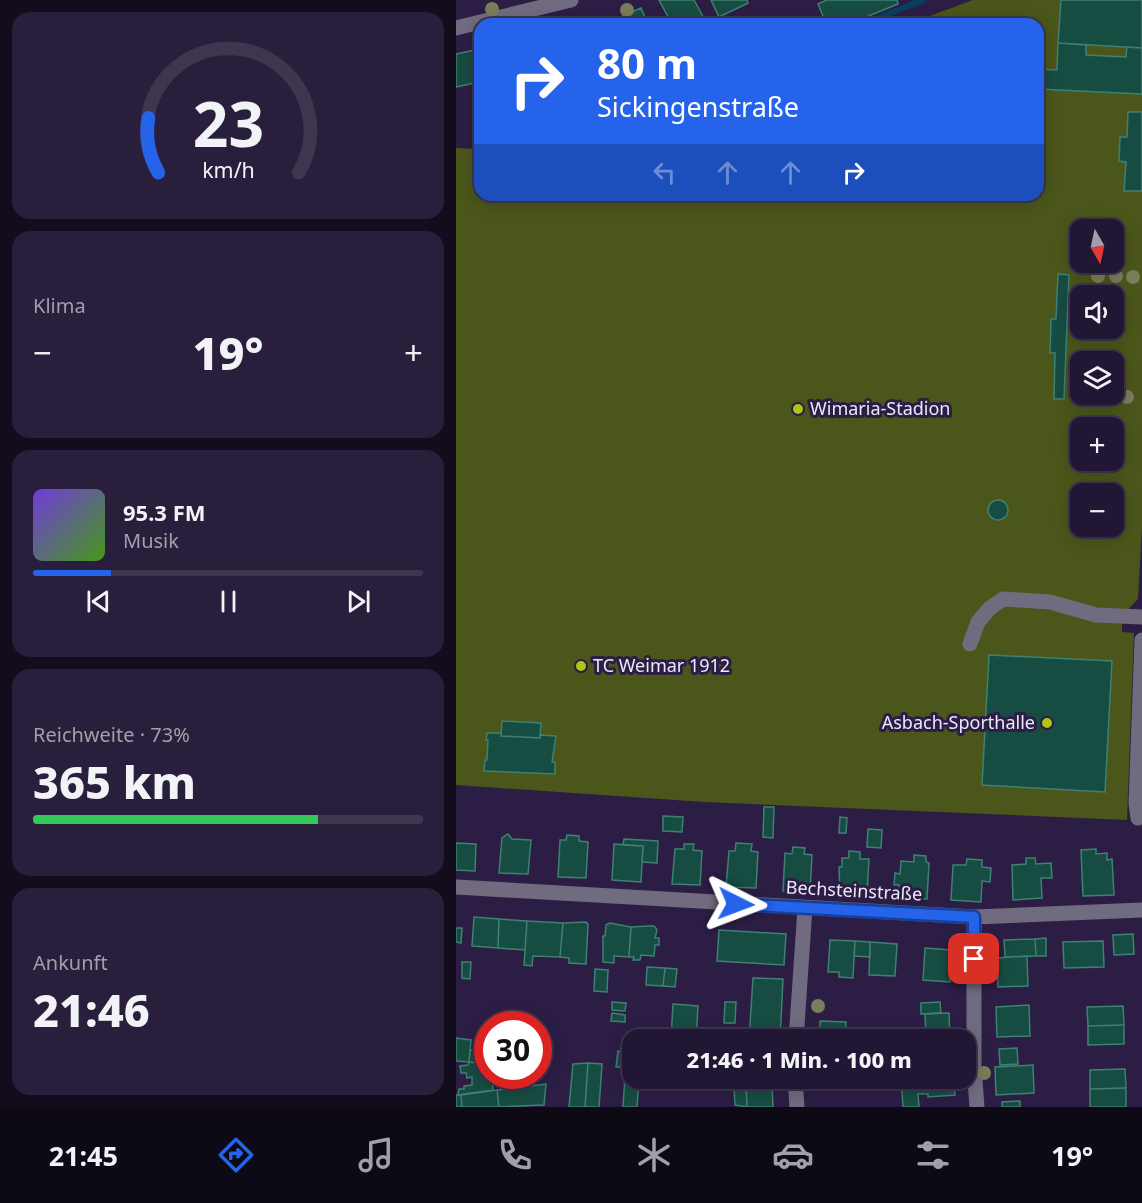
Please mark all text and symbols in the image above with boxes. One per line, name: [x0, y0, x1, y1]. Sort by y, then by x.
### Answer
text: 80 m: [597, 34, 697, 91]
icon: right: [498, 42, 576, 120]
text: 23: [192, 80, 264, 165]
text: Sickingenstraße: [597, 88, 799, 125]
text: km/h: [202, 155, 254, 184]
icon: left: [648, 156, 681, 189]
icon: ahead: [711, 156, 744, 189]
icon: ahead: [774, 156, 807, 189]
icon: right: [837, 156, 870, 189]
north arrow: [1070, 219, 1124, 273]
map controls: [1070, 219, 1124, 537]
button: sound: [1070, 285, 1124, 339]
text: Klima: [33, 292, 86, 319]
text: 19°: [192, 322, 264, 383]
text: −: [33, 330, 52, 375]
text: +: [404, 330, 423, 375]
button: layers: [1070, 351, 1124, 405]
place label: Wimaria-Stadion: [810, 396, 951, 420]
marker: Wimaria-Stadion: [791, 402, 805, 416]
button: +: [1070, 417, 1124, 471]
button: −: [1070, 483, 1124, 537]
text: 95.3 FM: [123, 497, 205, 527]
text: Musik: [123, 527, 179, 554]
icon: previous: [82, 585, 115, 618]
icon: pause: [212, 585, 245, 618]
icon: next: [342, 585, 375, 618]
place label: TC Weimar 1912: [593, 653, 730, 677]
marker: TC Weimar 1912: [574, 659, 588, 673]
place label: Asbach-Sporthalle: [882, 710, 1035, 734]
marker: Asbach-Sporthalle: [1040, 716, 1054, 730]
text: Reichweite · 73%: [33, 721, 190, 748]
text: 365 km: [33, 751, 196, 812]
position arrow: [704, 872, 768, 936]
street label: Bechsteinstraße: [785, 874, 923, 906]
pin: [948, 933, 999, 984]
icon: arrive: [957, 942, 990, 975]
text: Ankunft: [33, 949, 108, 976]
text: 21:46: [33, 979, 150, 1040]
speed limit sign: 30: [474, 1011, 552, 1089]
text: 21:46 · 1 Min. · 100 m: [686, 1044, 912, 1074]
icon: directions: [215, 1134, 257, 1176]
icon: music: [355, 1134, 397, 1176]
icon: phone: [494, 1134, 536, 1176]
icon: climate: [633, 1134, 675, 1176]
icon: car: [772, 1134, 814, 1176]
icon: filters: [912, 1134, 954, 1176]
text: 21:45: [49, 1137, 118, 1174]
text: 19°: [1051, 1137, 1093, 1174]

